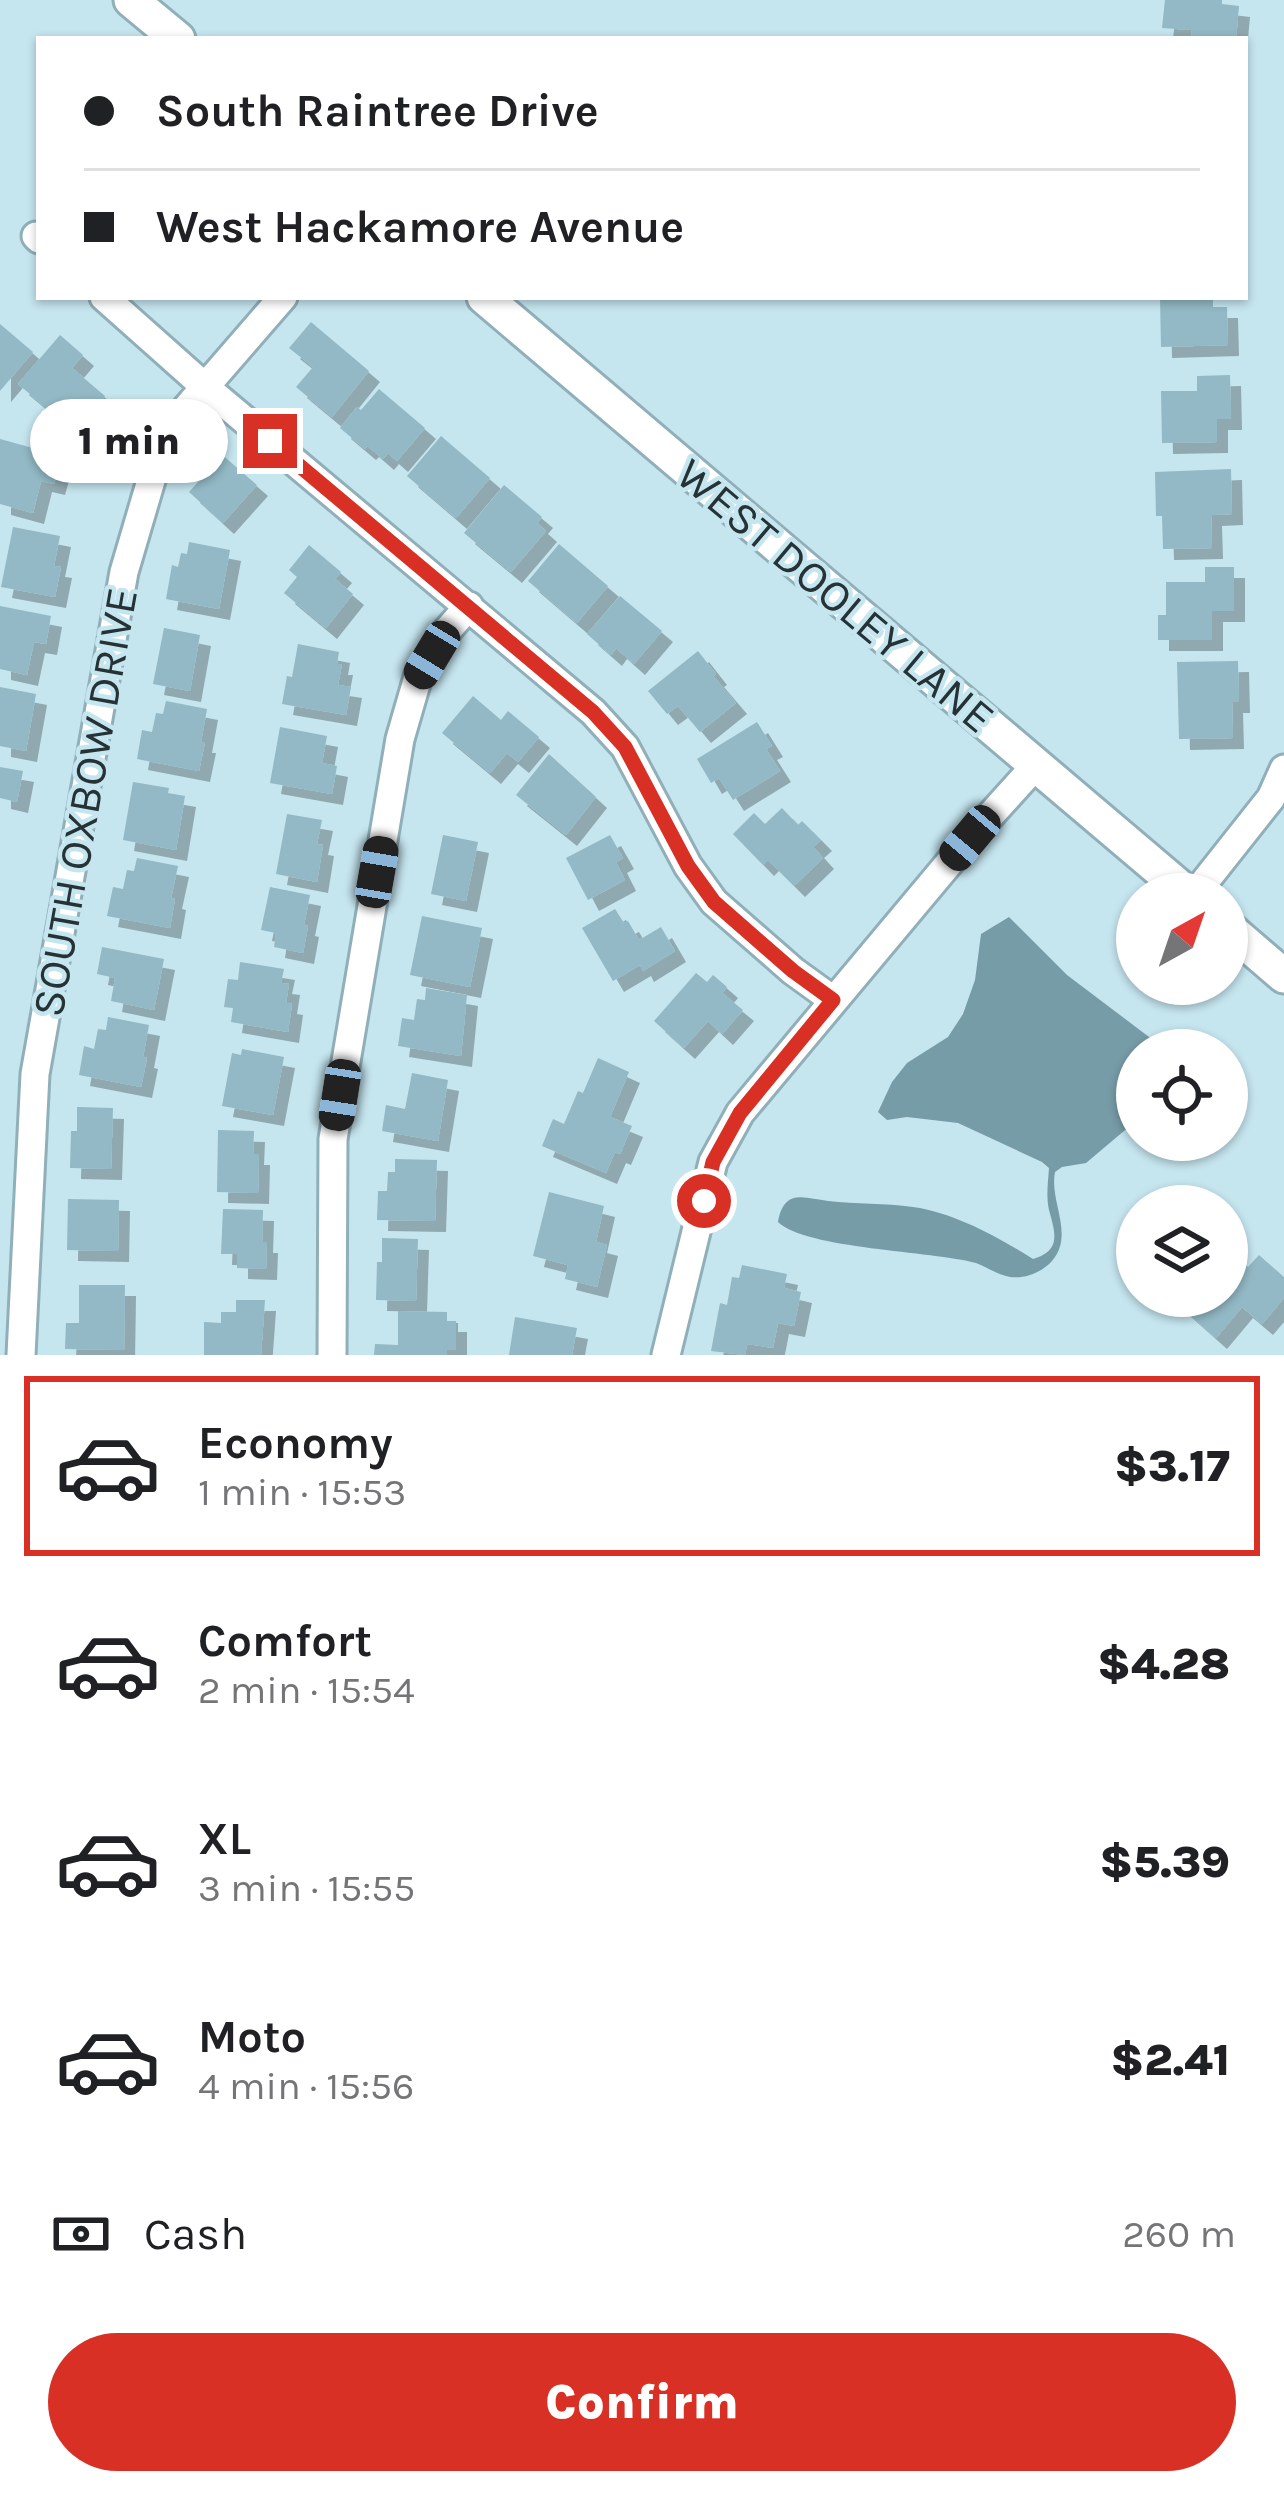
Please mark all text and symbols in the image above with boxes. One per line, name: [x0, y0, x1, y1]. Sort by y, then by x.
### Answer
text: South Raintree Drive: [156, 85, 599, 137]
text: West Hackamore Avenue: [156, 201, 684, 253]
callout: 1 min: [30, 399, 228, 483]
route end: [243, 414, 297, 468]
text: 1 min: [78, 418, 180, 464]
street label: WEST DOOLEY LANE: [666, 448, 1005, 744]
street label: SOUTH OXBOW DRIVE: [22, 584, 148, 1021]
car: [398, 615, 466, 695]
car: [933, 799, 1007, 877]
car: [353, 833, 401, 911]
north arrow: [1116, 873, 1248, 1005]
map controls: [1116, 873, 1248, 1317]
button: locate: [1116, 1029, 1248, 1161]
car: [317, 1057, 363, 1133]
route start: [677, 1174, 731, 1228]
button: layers: [1116, 1185, 1248, 1317]
icon: car: [54, 1412, 162, 1520]
text: Economy: [198, 1417, 393, 1469]
text: $3.17: [1114, 1440, 1230, 1492]
text: 1 min · 15:53: [198, 1469, 406, 1515]
icon: car: [54, 1610, 162, 1718]
text: Comfort: [198, 1615, 372, 1667]
text: $4.28: [1097, 1638, 1230, 1690]
text: 2 min · 15:54: [198, 1667, 415, 1713]
icon: car: [54, 1808, 162, 1916]
text: XL: [198, 1813, 251, 1865]
text: $5.39: [1099, 1836, 1230, 1888]
text: 3 min · 15:55: [198, 1865, 415, 1911]
icon: car: [54, 2006, 162, 2114]
text: Moto: [198, 2011, 306, 2063]
text: $2.41: [1111, 2034, 1230, 2086]
text: 4 min · 15:56: [198, 2063, 414, 2109]
icon: cash: [48, 2201, 114, 2267]
text: Cash: [144, 2208, 247, 2260]
text: 260 m: [1122, 2211, 1236, 2257]
button: Confirm: [48, 2333, 1236, 2471]

